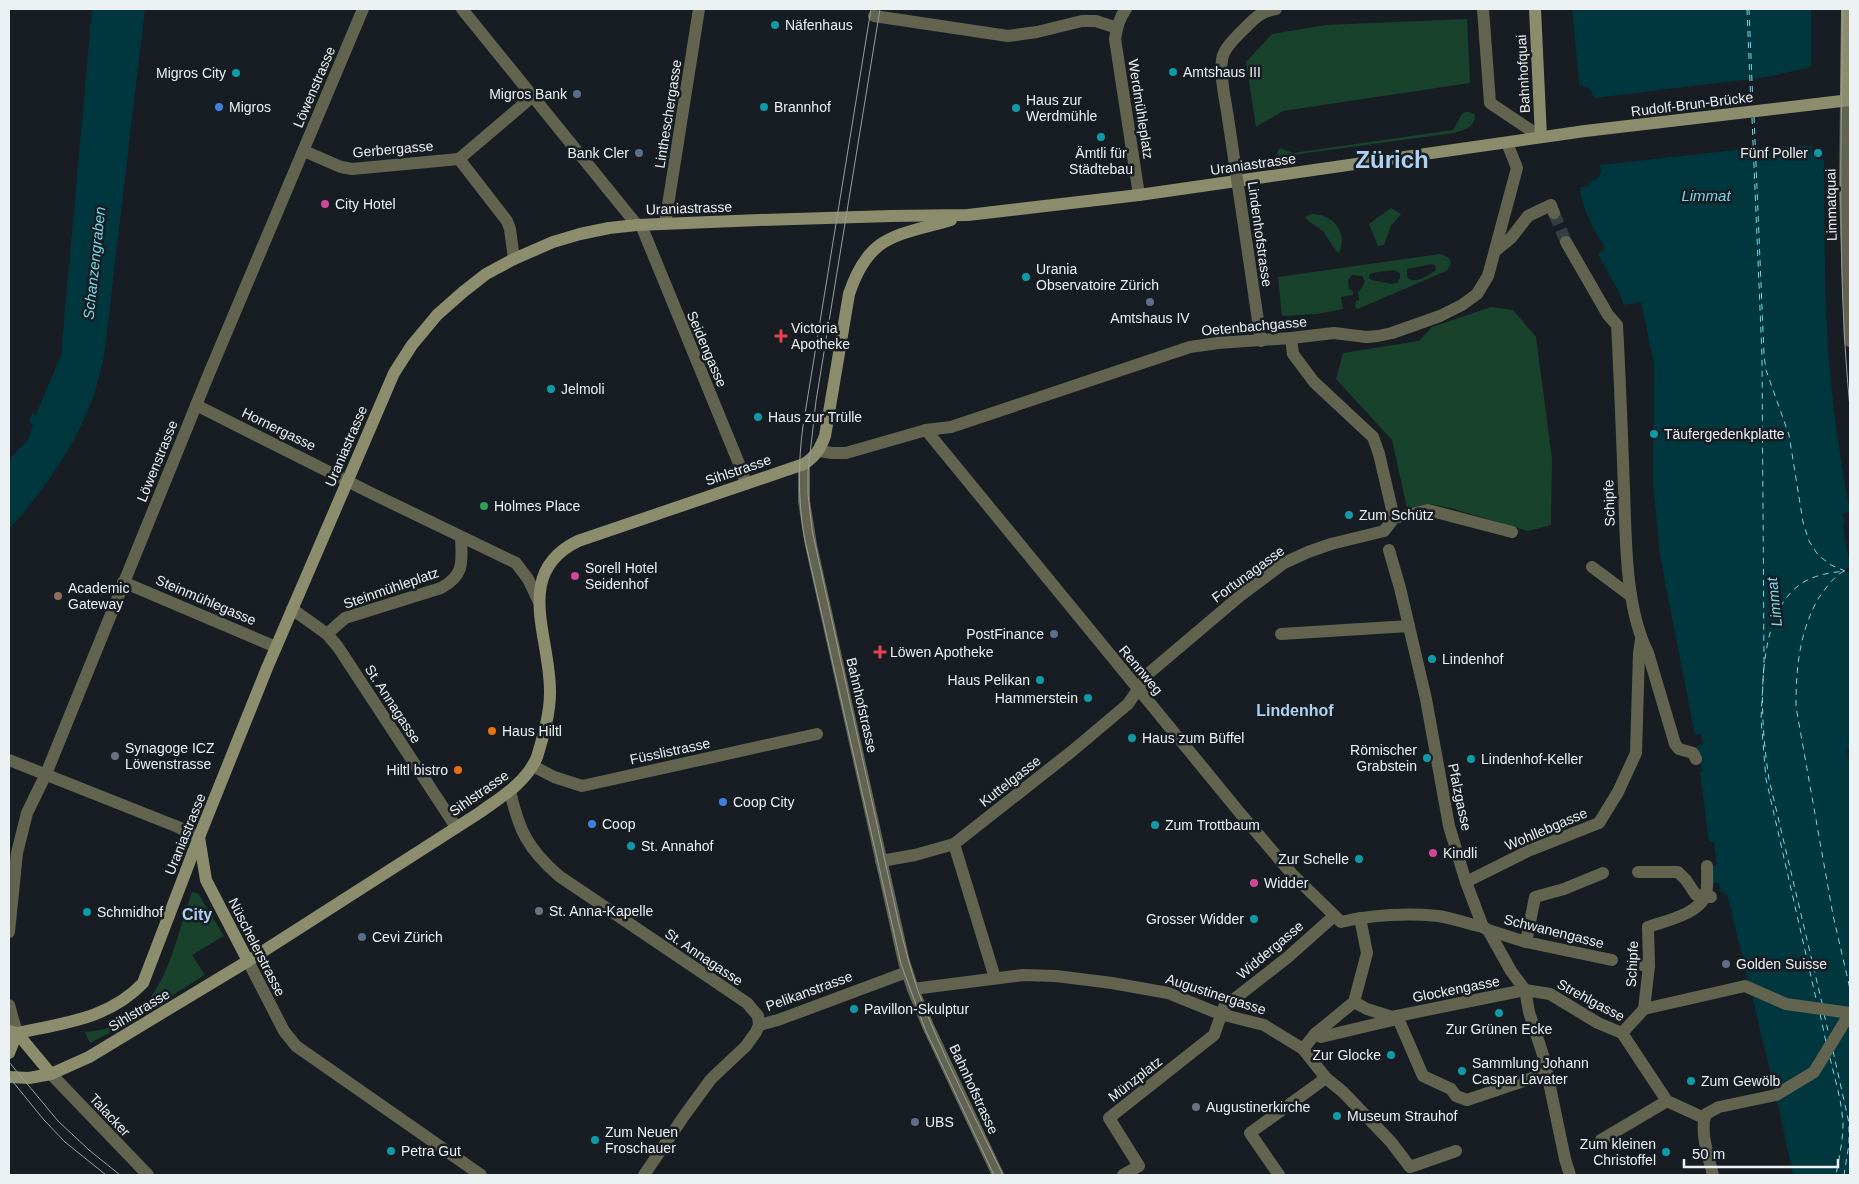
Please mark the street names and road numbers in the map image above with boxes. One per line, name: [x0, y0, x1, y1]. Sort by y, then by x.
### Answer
street label: Bahnhofquai: [1513, 34, 1533, 114]
street label: Löwenstrasse: [290, 44, 338, 130]
street label: Lintheschergasse: [652, 58, 685, 169]
street label: Werdmühleplatz: [1125, 58, 1157, 160]
street label: Rudolf-Brun-Brücke: [1630, 89, 1754, 119]
street label: Gerbergasse: [352, 137, 434, 160]
street label: Uraniastrasse: [1209, 150, 1297, 178]
street label: Limmatquai: [1822, 169, 1840, 241]
street label: Lindenhofstrasse: [1245, 180, 1275, 288]
street label: Uraniastrasse: [646, 198, 733, 218]
street label: Seidengasse: [684, 309, 730, 390]
street label: Oetenbachgasse: [1201, 313, 1308, 339]
street label: Uraniastrasse: [322, 403, 370, 489]
street label: Hornergasse: [239, 404, 319, 454]
street label: Löwenstrasse: [133, 418, 181, 504]
street label: Sihlstrasse: [703, 451, 773, 489]
street label: Schipfe: [1600, 479, 1618, 527]
street label: Fortunagasse: [1209, 542, 1288, 606]
street label: Steinmühleplatz: [341, 564, 441, 612]
street label: Steinmühlegasse: [153, 572, 259, 628]
street label: Rennweg: [1116, 642, 1166, 698]
street label: Bahnhofstrasse: [843, 656, 881, 754]
street label: St. Annagasse: [362, 662, 424, 746]
street label: Füsslistrasse: [628, 735, 712, 767]
street label: Kuttelgasse: [976, 752, 1044, 810]
street label: Pfalzgasse: [1445, 762, 1475, 832]
street label: Sihlstrasse: [446, 767, 512, 819]
street label: Uraniastrasse: [161, 791, 209, 877]
street label: Wohllebgasse: [1503, 804, 1590, 853]
street label: Nüschelerstrasse: [225, 895, 289, 999]
street label: Schwanengasse: [1502, 911, 1606, 951]
street label: Widdergasse: [1234, 917, 1307, 982]
street label: St. Annagasse: [662, 925, 746, 989]
street label: Schipfe: [1623, 940, 1641, 988]
street label: Pelikanstrasse: [763, 968, 855, 1014]
street label: Augustinergasse: [1164, 970, 1268, 1018]
street label: Glockengasse: [1411, 973, 1501, 1005]
street label: Strehlgasse: [1555, 976, 1628, 1025]
street label: Sihlstrasse: [106, 985, 173, 1034]
street label: Bahnhofstrasse: [946, 1042, 1002, 1137]
street label: Münzplatz: [1105, 1053, 1165, 1105]
street label: Talacker: [86, 1090, 134, 1140]

